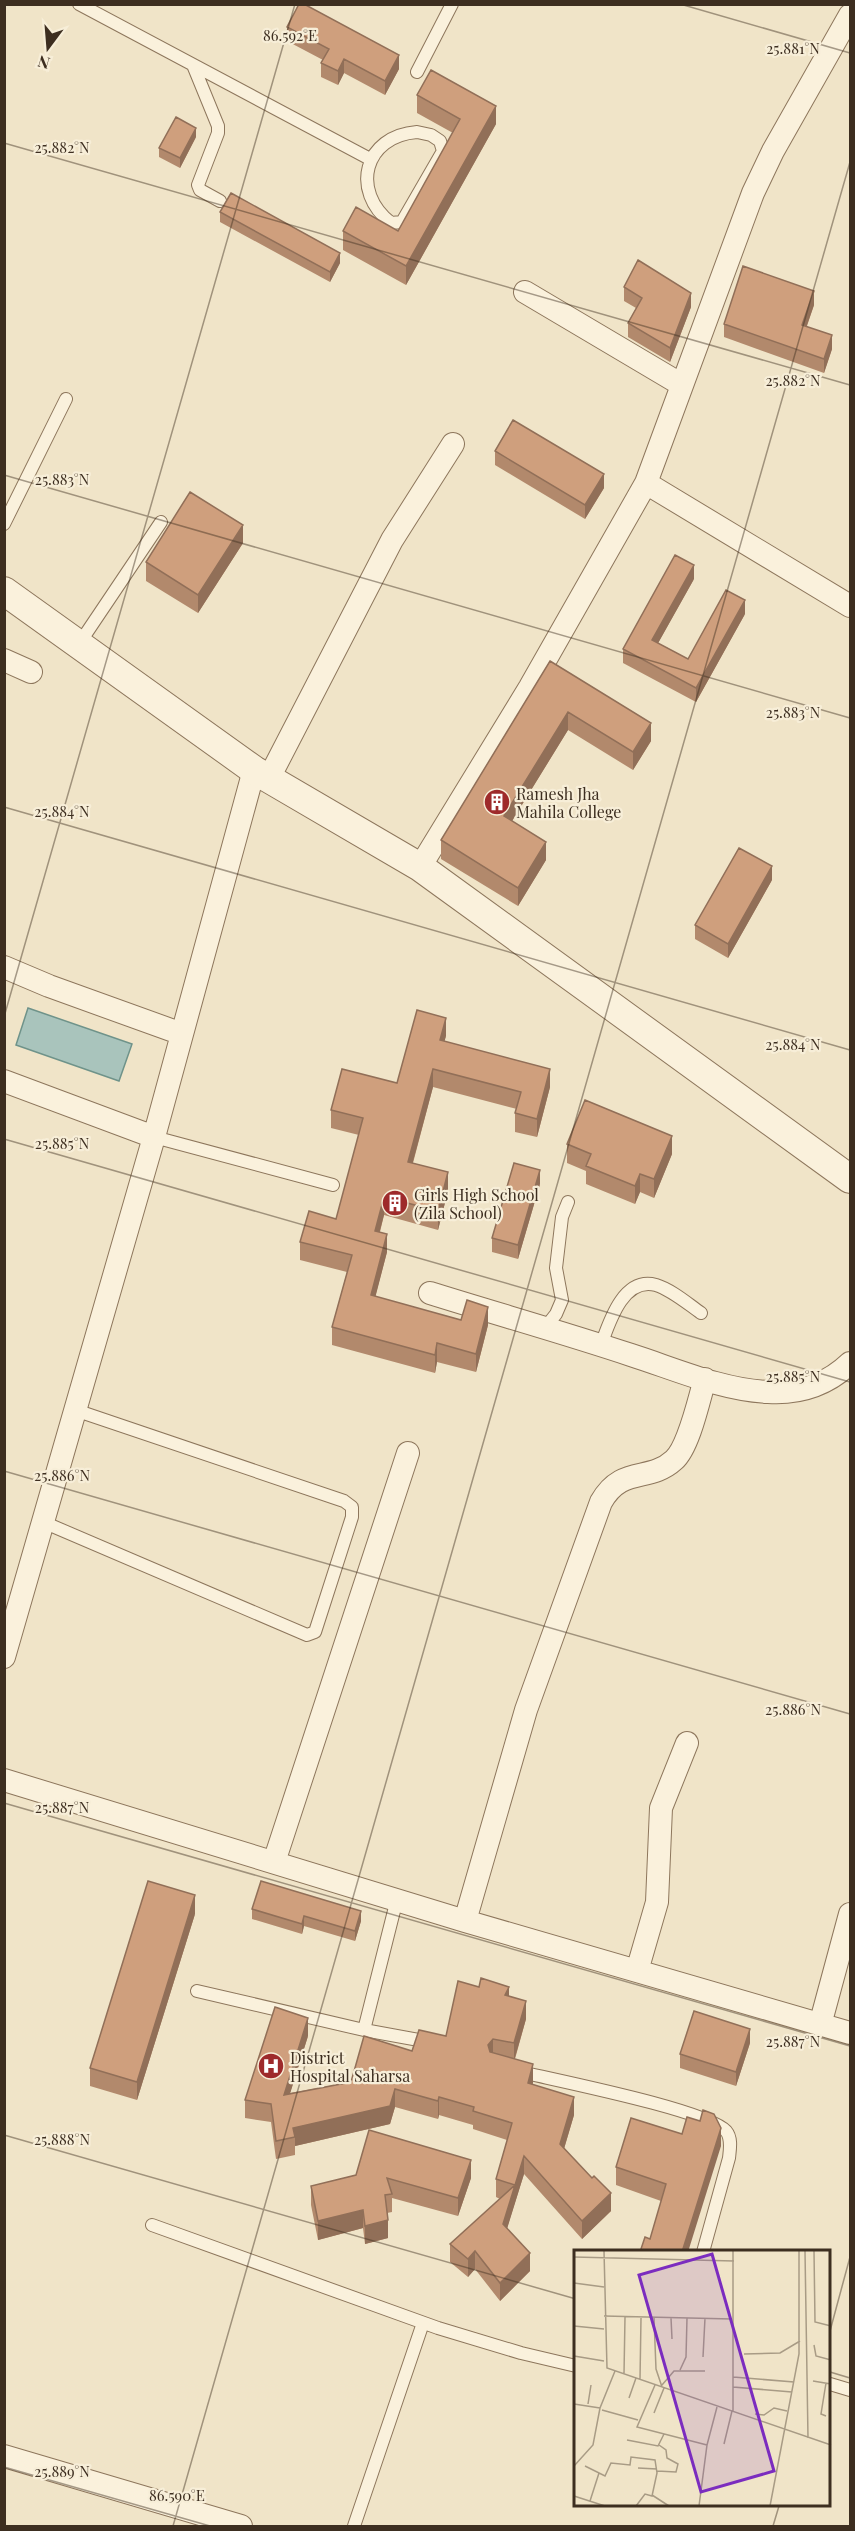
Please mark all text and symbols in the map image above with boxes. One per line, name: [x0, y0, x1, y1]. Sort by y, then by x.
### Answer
north arrow: [18, 18, 78, 78]
text: 86.592°E: [263, 25, 317, 45]
text: 25.881°N: [766, 38, 820, 58]
text: N: [35, 51, 52, 75]
text: 25.882°N: [34, 137, 90, 157]
text: 25.882°N: [765, 370, 821, 390]
text: 25.883°N: [35, 469, 90, 489]
text: 25.883°N: [766, 702, 821, 722]
place label: Ramesh Jha Mahila College: [516, 783, 621, 822]
building icon: Ramesh Jha Mahila College: [482, 787, 512, 817]
text: 25.884°N: [34, 801, 90, 821]
text: 25.884°N: [765, 1034, 821, 1054]
text: 25.885°N: [35, 1133, 90, 1153]
place label: Girls High School (Zila School): [414, 1184, 539, 1223]
building icon: Girls High School (Zila School): [380, 1188, 410, 1218]
text: 25.885°N: [766, 1366, 821, 1386]
text: 25.886°N: [34, 1465, 90, 1485]
text: 25.886°N: [765, 1699, 821, 1719]
text: 25.887°N: [35, 1797, 90, 1817]
text: 25.887°N: [766, 2031, 821, 2051]
place label: District Hospital Saharsa: [290, 2047, 410, 2086]
hospital icon: District Hospital Saharsa: [256, 2051, 286, 2081]
text: 25.888°N: [34, 2129, 90, 2149]
inset map: [574, 2250, 831, 2507]
text: 25.889°N: [34, 2461, 90, 2481]
text: 86.590°E: [149, 2485, 205, 2505]

